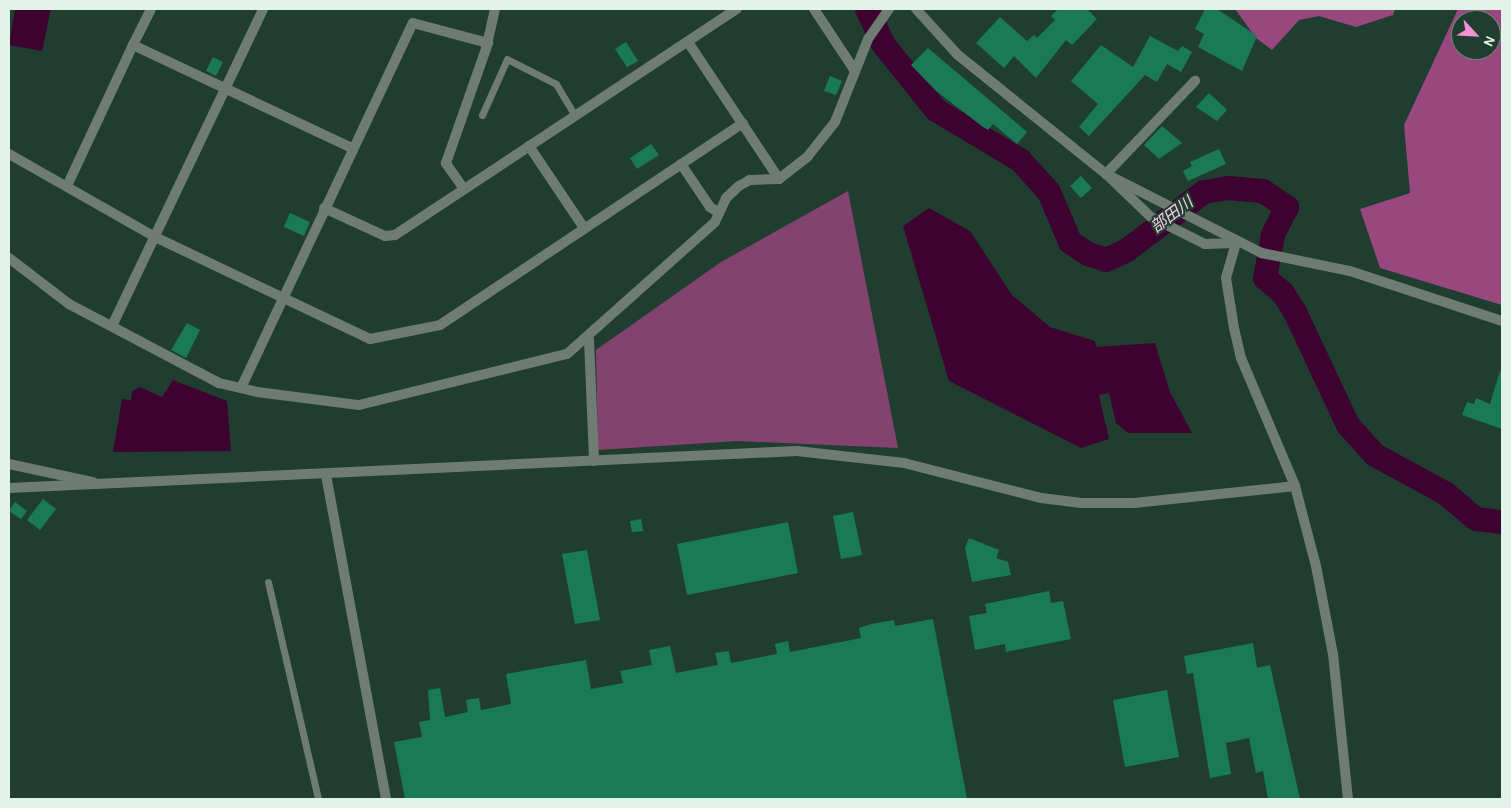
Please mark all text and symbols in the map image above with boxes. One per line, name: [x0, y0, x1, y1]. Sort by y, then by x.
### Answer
north arrow: [1451, 10, 1501, 60]
text: N: [1479, 33, 1499, 49]
water label: 部田川: [1147, 193, 1197, 237]

